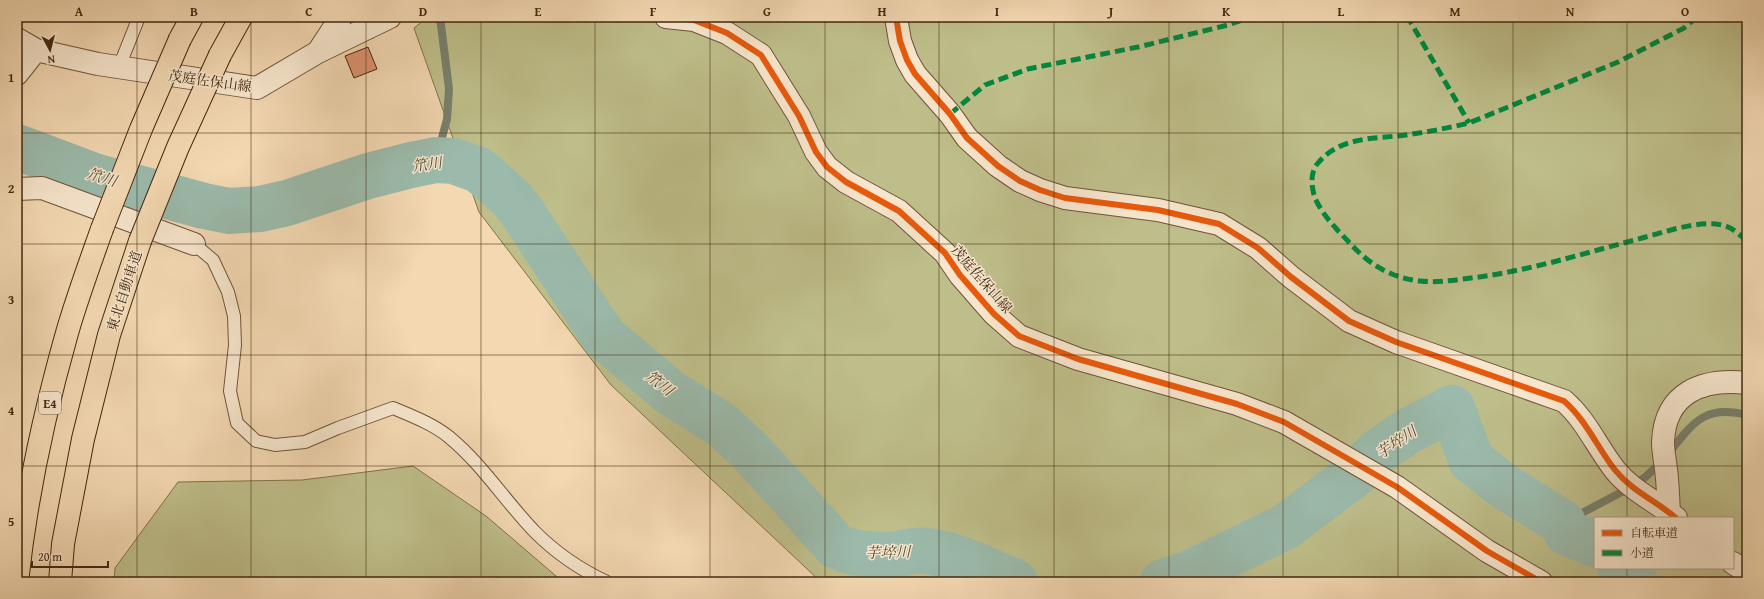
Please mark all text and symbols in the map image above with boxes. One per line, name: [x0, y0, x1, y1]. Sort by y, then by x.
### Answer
text: A: [75, 2, 84, 21]
text: B: [190, 2, 198, 21]
text: C: [305, 2, 313, 21]
text: D: [419, 2, 427, 21]
text: E: [535, 2, 542, 21]
text: F: [650, 2, 657, 21]
text: G: [763, 2, 771, 21]
text: H: [877, 2, 887, 21]
text: I: [995, 2, 999, 21]
text: J: [1107, 2, 1114, 21]
text: K: [1222, 2, 1231, 21]
text: L: [1338, 2, 1345, 21]
text: M: [1449, 2, 1461, 21]
text: N: [1566, 2, 1575, 21]
text: O: [1681, 2, 1689, 21]
north arrow: [30, 30, 70, 70]
text: N: [46, 52, 56, 68]
street label: 茂庭佐保山線: [167, 65, 253, 97]
text: 1: [8, 68, 14, 87]
water label: 笊川: [411, 151, 445, 176]
water label: 笊川: [85, 163, 121, 192]
text: 2: [8, 179, 15, 198]
street label: 茂庭佐保山線: [947, 241, 1017, 317]
street label: 東北自動車道: [102, 248, 146, 334]
text: 3: [8, 290, 14, 309]
water label: 笊川: [642, 365, 680, 402]
road number: E4: [39, 392, 61, 414]
text: 4: [8, 401, 15, 420]
water label: 芋埣川: [1371, 420, 1422, 463]
text: 5: [8, 512, 15, 531]
legend: [1594, 517, 1734, 569]
text: 自転車道: [1630, 524, 1678, 541]
water label: 芋埣川: [865, 541, 913, 563]
scale bar: [32, 543, 108, 569]
text: 小道: [1630, 544, 1654, 561]
text: 20 m: [38, 548, 62, 565]

